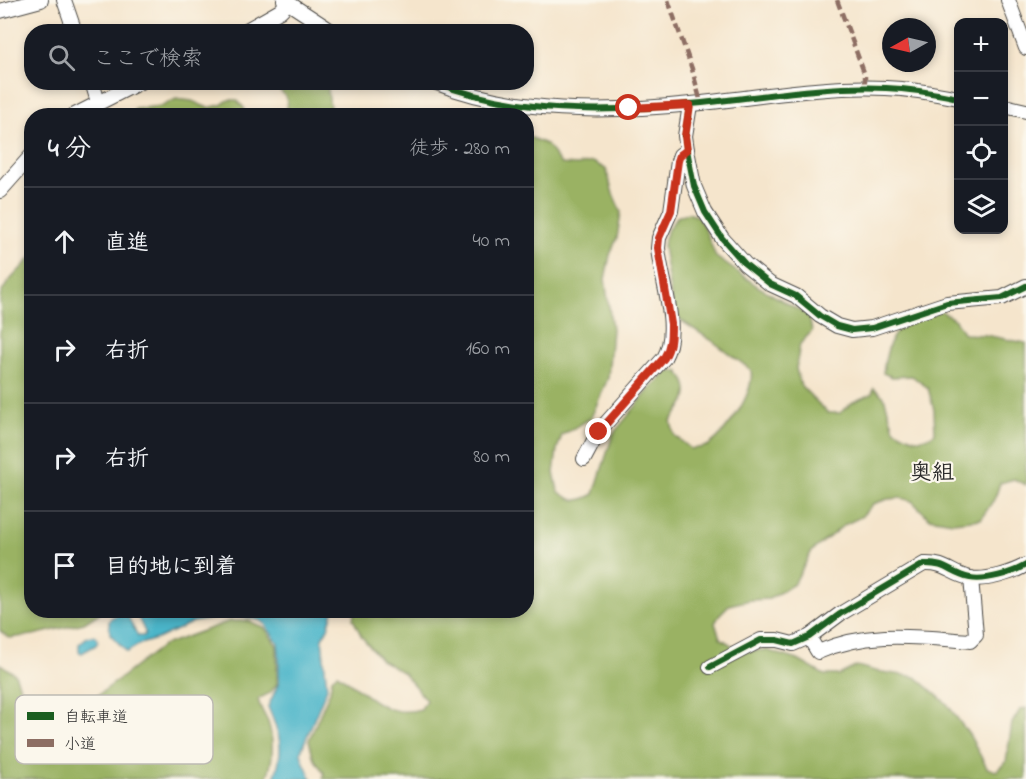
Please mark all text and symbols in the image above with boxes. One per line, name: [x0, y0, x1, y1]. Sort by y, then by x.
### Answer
north arrow: [882, 18, 936, 72]
map controls: [954, 18, 1008, 234]
button: +: [954, 18, 1008, 72]
search box: [24, 24, 534, 90]
icon: search: [45, 41, 78, 74]
text: ここで検索: [93, 44, 203, 76]
button: −: [954, 72, 1008, 126]
route start: [615, 94, 641, 120]
button: locate: [954, 126, 1008, 180]
text: 4 分: [48, 131, 91, 169]
text: 徒歩 · 280 m: [409, 135, 510, 164]
button: layers: [954, 180, 1008, 234]
icon: ahead: [48, 225, 81, 258]
text: 40 m: [473, 227, 510, 256]
text: 直進: [105, 228, 149, 260]
icon: right: [48, 333, 81, 366]
text: 160 m: [466, 335, 510, 364]
text: 右折: [105, 336, 149, 368]
route end: [585, 418, 611, 444]
icon: right: [48, 441, 81, 474]
text: 80 m: [473, 443, 510, 472]
text: 右折: [105, 444, 149, 476]
district label: 奥組: [910, 458, 954, 490]
icon: arrive: [48, 549, 81, 582]
text: 目的地に到着: [105, 552, 237, 584]
legend: [15, 695, 213, 764]
text: 自転車道: [64, 706, 128, 730]
text: 小道: [64, 733, 96, 757]

